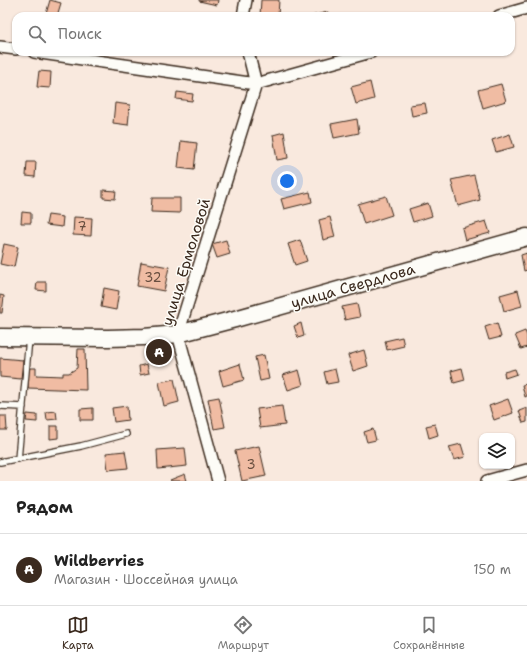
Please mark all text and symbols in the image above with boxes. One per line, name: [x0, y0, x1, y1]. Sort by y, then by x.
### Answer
search box: [12, 12, 515, 56]
icon: search: [26, 23, 48, 45]
text: Поиск: [58, 24, 102, 44]
your location: [277, 171, 297, 191]
street label: улица Ермоловой: [157, 196, 215, 328]
house number: 7: [77, 218, 87, 235]
street label: улица Свердлова: [289, 259, 418, 313]
house number: 32: [144, 269, 162, 286]
pin: A: [146, 337, 172, 367]
map controls: [479, 433, 515, 469]
button: layers: [479, 433, 515, 469]
house number: 3: [246, 456, 256, 473]
text: Рядом: [16, 496, 73, 518]
text: Wildberries: [54, 551, 144, 571]
text: A: [24, 561, 34, 578]
text: 150 m: [473, 561, 511, 578]
text: Магазин · Шоссейная улица: [54, 571, 238, 588]
tab: Карта: [62, 614, 94, 653]
tab: Маршрут: [218, 614, 269, 653]
tab: Сохранённые: [393, 614, 465, 653]

